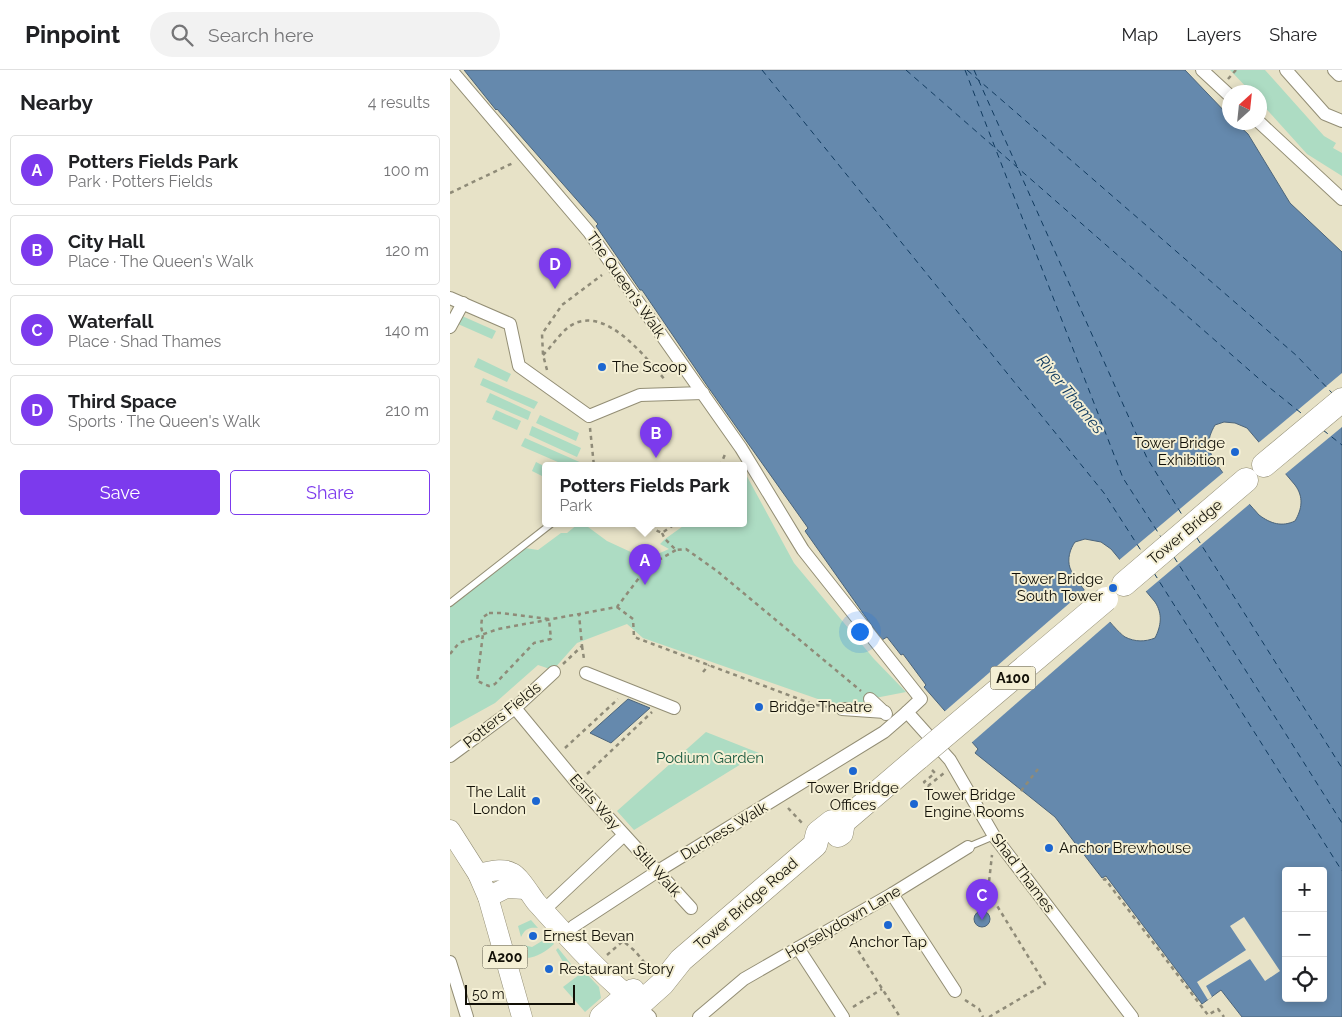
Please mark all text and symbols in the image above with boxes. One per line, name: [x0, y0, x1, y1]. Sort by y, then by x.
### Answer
search box: [150, 12, 500, 57]
text: Pinpoint: [25, 20, 120, 49]
icon: search: [168, 21, 196, 49]
text: Search here: [208, 24, 314, 46]
text: Map: [1122, 24, 1158, 45]
text: Layers: [1186, 24, 1241, 45]
text: Share: [1269, 24, 1317, 45]
north arrow: [1222, 85, 1267, 130]
text: Nearby: [20, 90, 93, 115]
text: 4 results: [368, 93, 430, 112]
text: Potters Fields Park: [68, 150, 238, 172]
text: A: [32, 161, 42, 180]
text: 100 m: [384, 161, 429, 180]
text: Park · Potters Fields: [68, 172, 213, 191]
street label: The Queen's Walk: [583, 228, 669, 342]
text: City Hall: [68, 230, 145, 252]
text: B: [32, 241, 42, 260]
text: 120 m: [385, 241, 429, 260]
pin: D: [539, 248, 571, 289]
text: Place · The Queen's Walk: [68, 252, 254, 271]
text: Waterfall: [68, 310, 154, 332]
text: C: [32, 321, 42, 340]
text: 140 m: [385, 321, 429, 340]
text: Place · Shad Thames: [68, 332, 221, 351]
water label: River Thames: [1033, 351, 1109, 438]
place label: The Scoop: [612, 358, 687, 376]
marker: The Scoop: [596, 361, 608, 373]
text: Third Space: [68, 390, 177, 412]
text: D: [31, 401, 43, 420]
text: 210 m: [385, 401, 429, 420]
text: Sports · The Queen's Walk: [68, 412, 260, 431]
pin: B: [640, 417, 672, 458]
place label: Tower Bridge Exhibition: [1133, 434, 1225, 469]
marker: Tower Bridge Exhibition: [1229, 446, 1241, 458]
popup: [542, 462, 747, 527]
button: Save: [20, 470, 220, 515]
button: Share: [230, 470, 430, 515]
text: Potters Fields Park: [559, 474, 730, 496]
text: Park: [559, 496, 592, 515]
street label: Tower Bridge: [1144, 496, 1226, 568]
pin: A: [629, 544, 661, 585]
place label: Tower Bridge South Tower: [1011, 570, 1104, 605]
marker: Tower Bridge South Tower: [1107, 582, 1119, 594]
your location: [847, 619, 873, 645]
road number: A100: [990, 666, 1036, 690]
street label: Potters Fields: [460, 678, 544, 752]
place label: Bridge Theatre: [769, 698, 872, 716]
marker: Bridge Theatre: [753, 701, 765, 713]
park label: Podium Garden: [656, 749, 764, 767]
marker: Tower Bridge Offices: [847, 765, 859, 777]
street label: Earls Way: [566, 770, 624, 834]
place label: Tower Bridge Offices: [807, 779, 899, 814]
place label: The Lalit London: [466, 783, 526, 818]
place label: Tower Bridge Engine Rooms: [924, 786, 1024, 821]
marker: The Lalit London: [530, 795, 542, 807]
street label: Duchess Walk: [677, 798, 771, 864]
marker: Tower Bridge Engine Rooms: [908, 798, 920, 810]
street label: Shad Thames: [987, 830, 1059, 916]
place label: Anchor Brewhouse: [1059, 839, 1191, 857]
street label: Still Walk: [629, 841, 685, 901]
marker: Anchor Brewhouse: [1043, 842, 1055, 854]
street label: Tower Bridge Road: [691, 854, 801, 954]
map controls: [1282, 867, 1327, 1002]
button: +: [1282, 867, 1327, 912]
pin: C: [966, 879, 998, 920]
street label: Horselydown Lane: [782, 882, 904, 962]
button: −: [1282, 912, 1327, 957]
marker: Anchor Tap: [882, 919, 894, 931]
place label: Ernest Bevan: [543, 927, 634, 945]
marker: Ernest Bevan: [527, 930, 539, 942]
place label: Anchor Tap: [849, 933, 927, 951]
road number: A200: [482, 946, 528, 969]
button: locate: [1282, 957, 1327, 1002]
place label: Restaurant Story: [559, 960, 674, 978]
marker: Restaurant Story: [543, 963, 555, 975]
scale bar: [465, 982, 575, 1005]
text: 50 m: [472, 986, 505, 1002]

